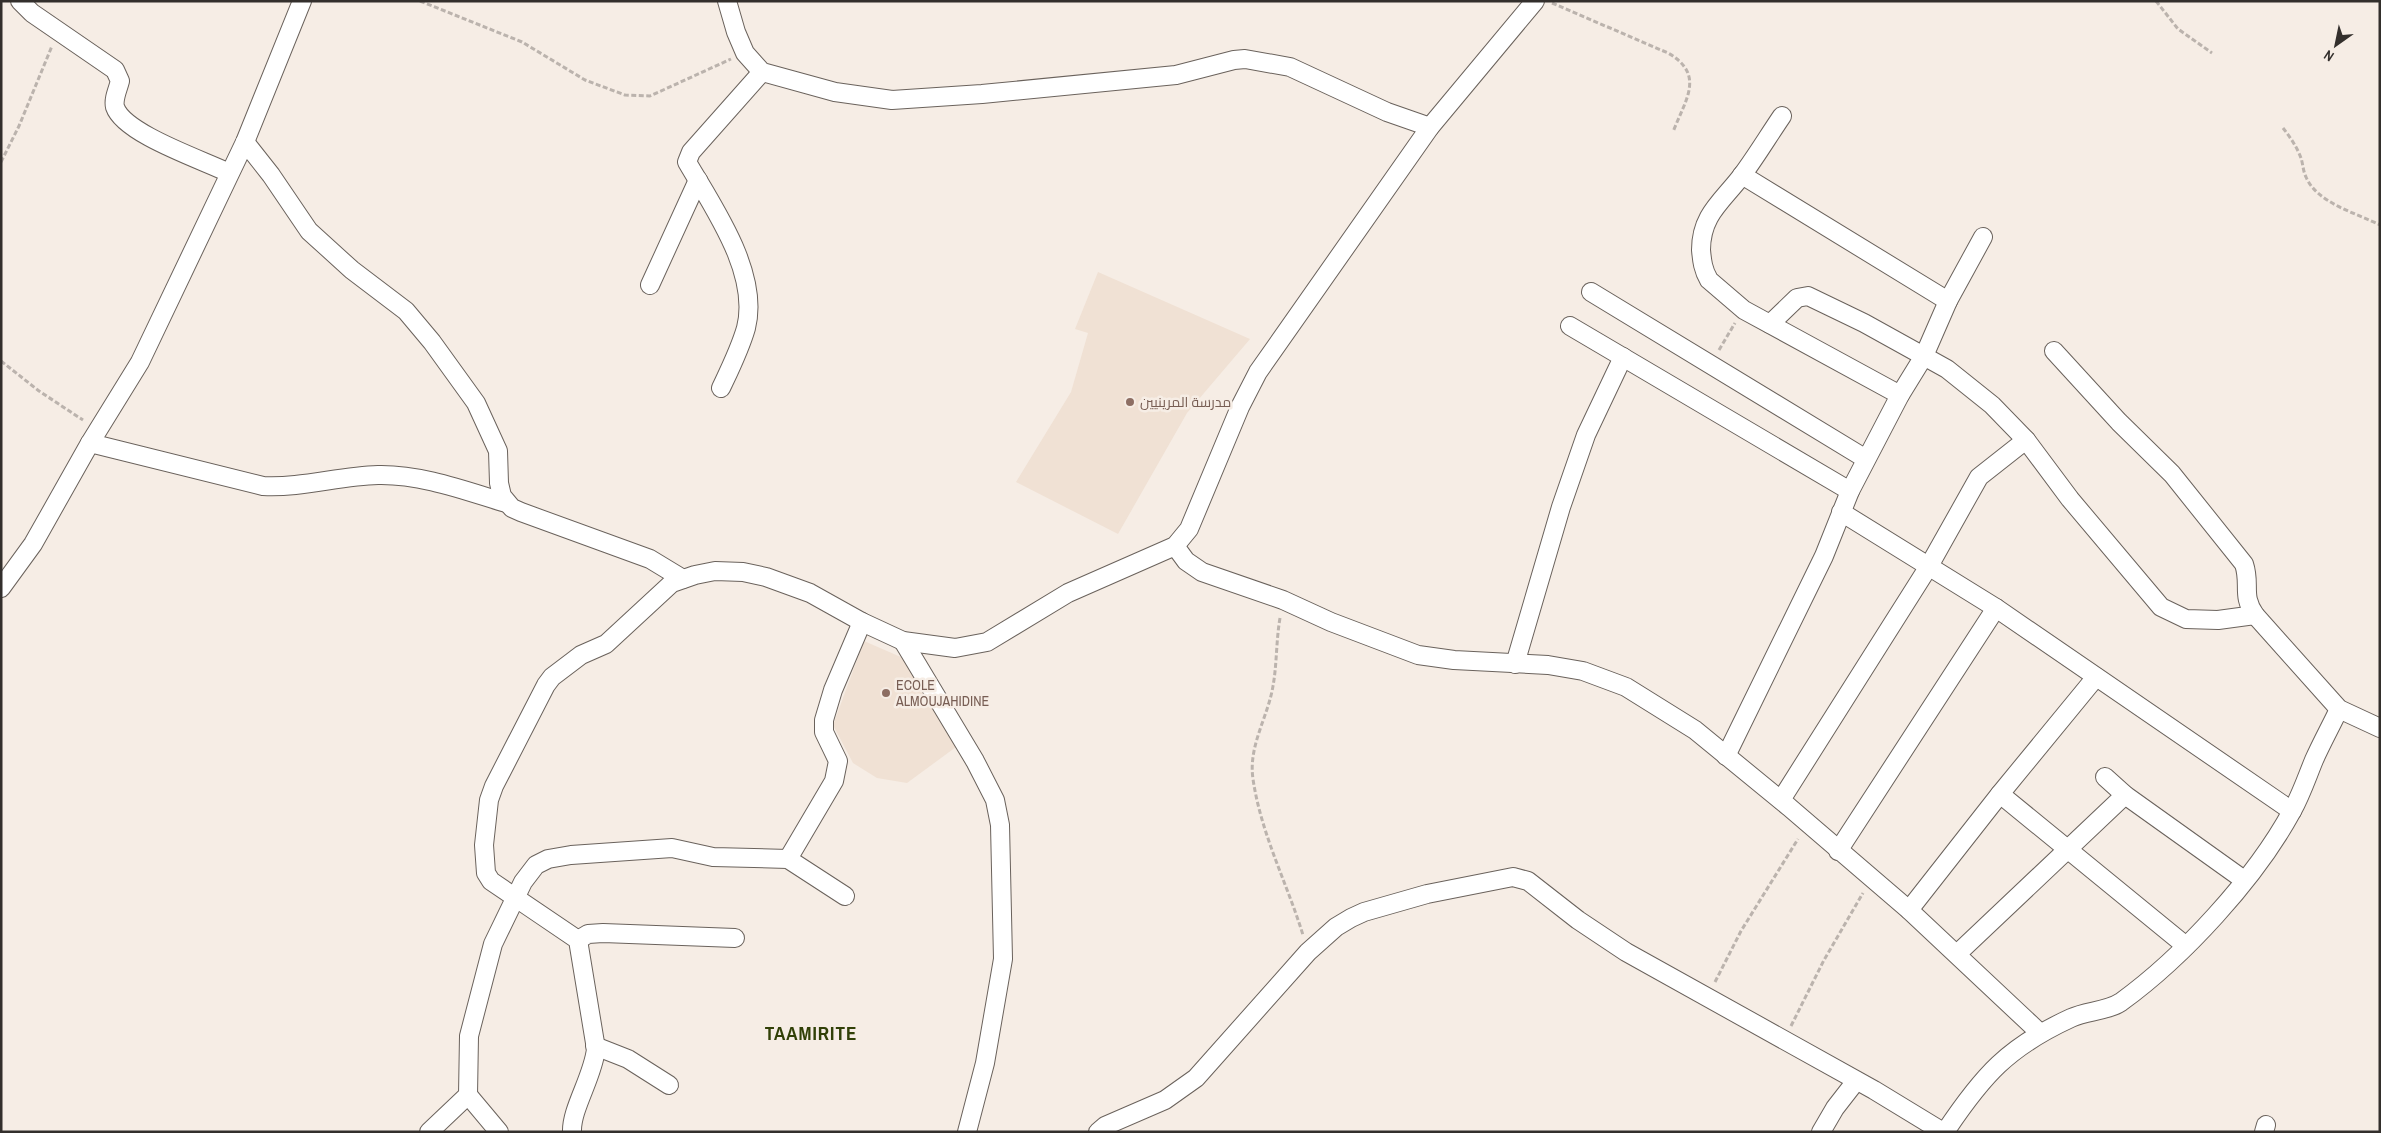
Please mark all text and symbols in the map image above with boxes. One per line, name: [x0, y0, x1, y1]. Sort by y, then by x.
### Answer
north arrow: [2311, 20, 2361, 70]
text: N: [2321, 46, 2337, 66]
place label: مدرسة المرينيين: [1140, 393, 1231, 411]
marker: مدرسة المرينيين: [1124, 396, 1136, 408]
place label: ECOLE ALMOUJAHIDINE: [895, 676, 989, 710]
marker: ECOLE ALMOUJAHIDINE: [880, 687, 892, 699]
district label: TAAMIRITE: [765, 1020, 857, 1046]

